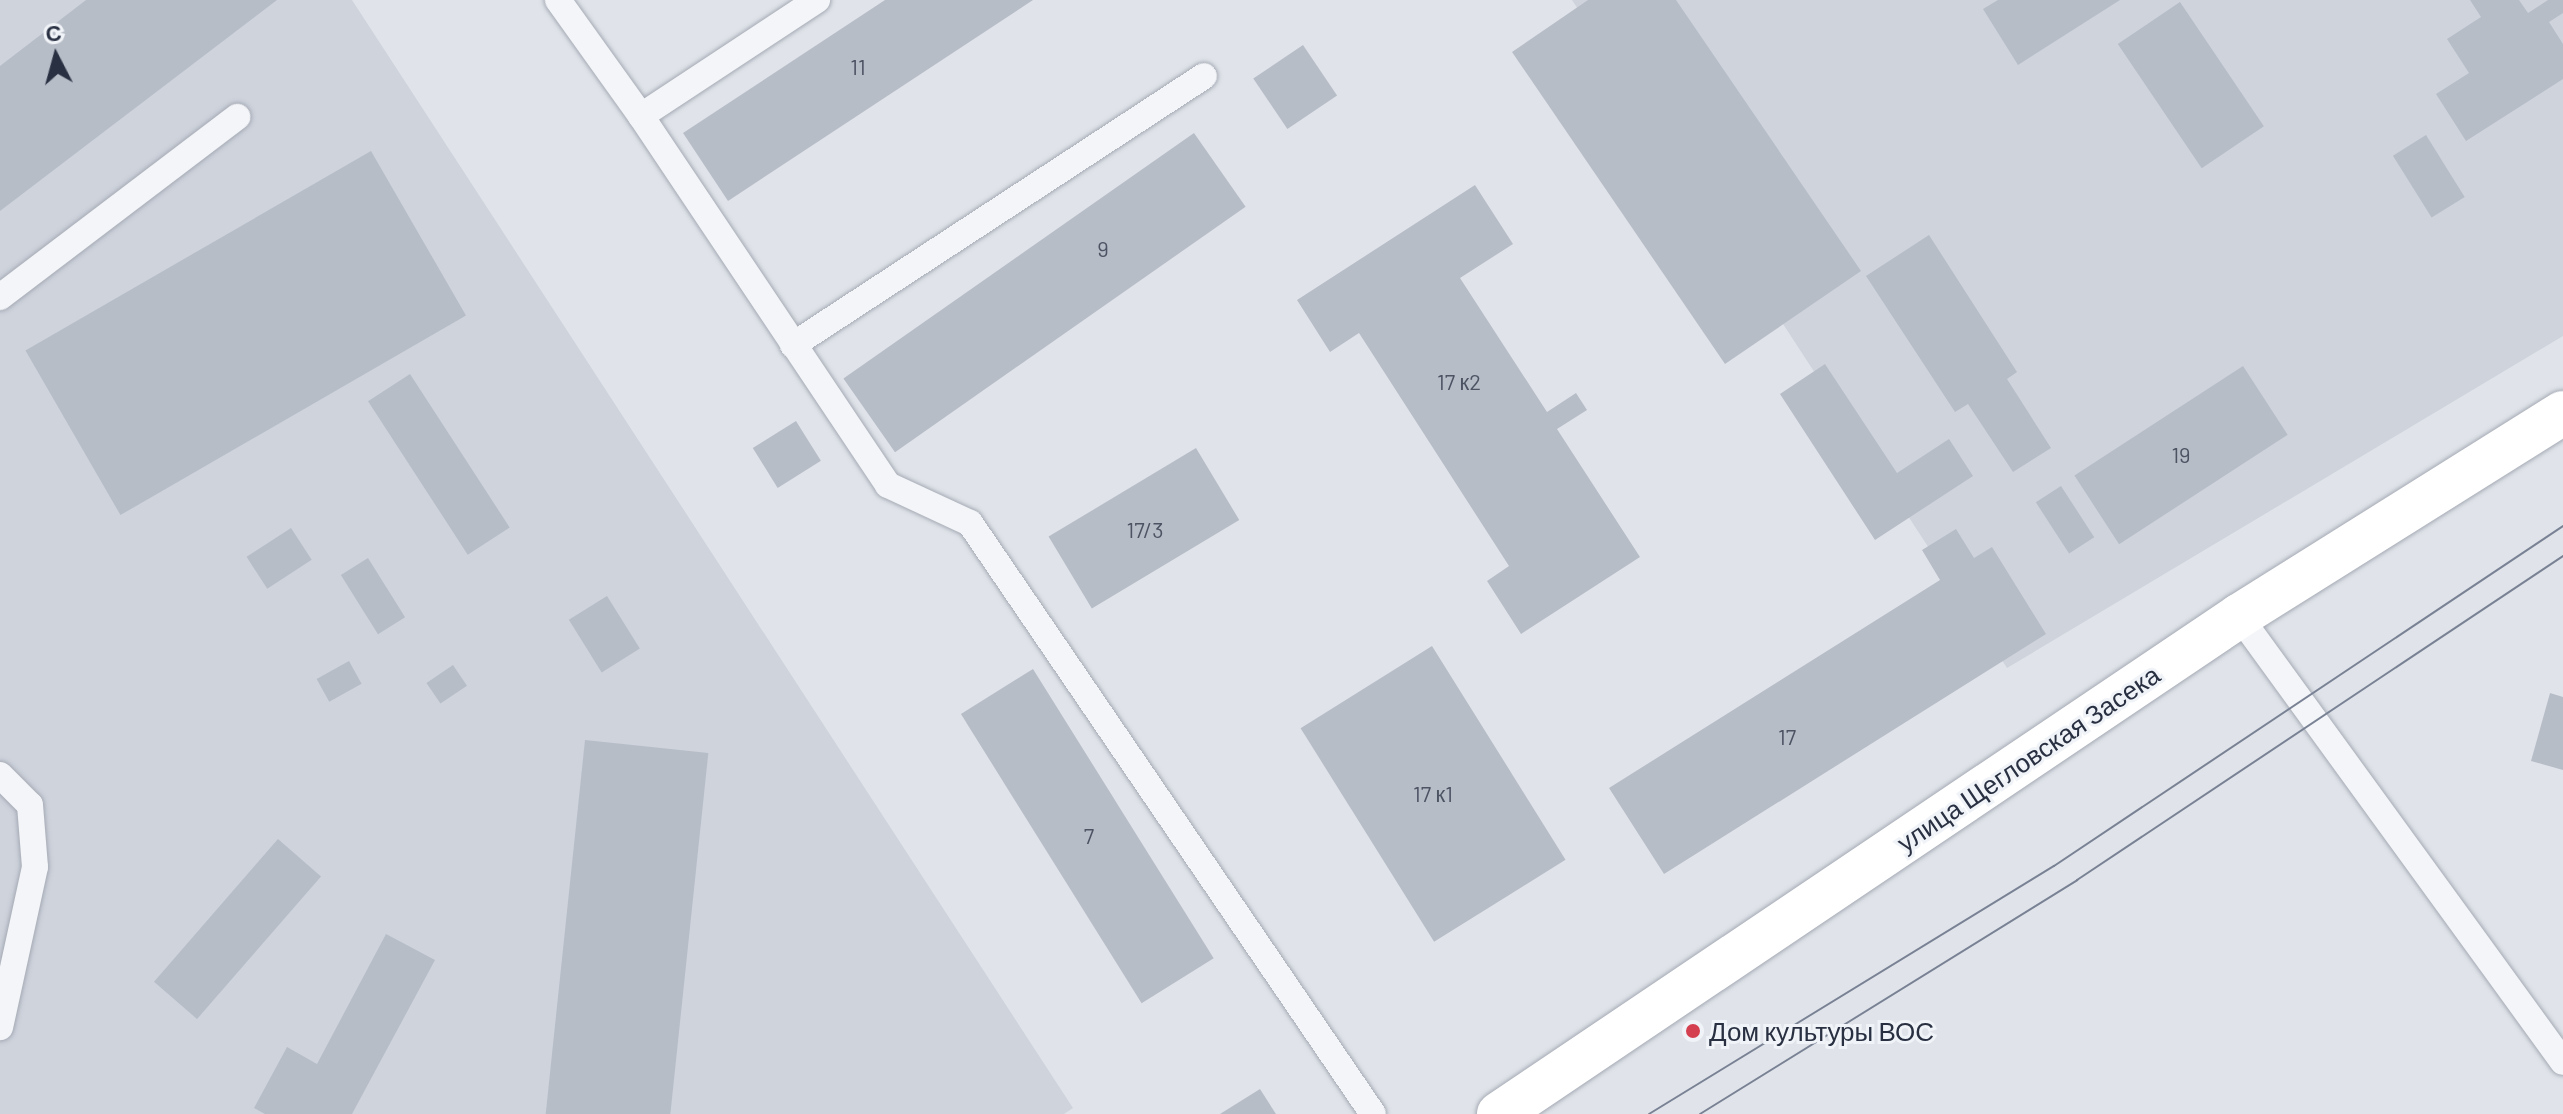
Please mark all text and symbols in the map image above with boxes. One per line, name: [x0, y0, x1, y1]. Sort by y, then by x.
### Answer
north arrow: [16, 16, 96, 96]
text: С: [44, 18, 63, 46]
house number: 11: [850, 54, 866, 80]
house number: 9: [1097, 236, 1109, 262]
house number: 17 к2: [1437, 369, 1481, 395]
house number: 19: [2171, 442, 2191, 468]
house number: 17/3: [1127, 517, 1163, 543]
street label: улица Щегловская Засека: [1891, 658, 2165, 858]
house number: 17: [1778, 724, 1796, 750]
house number: 17 к1: [1413, 781, 1453, 807]
house number: 7: [1084, 823, 1094, 849]
place label: Дом культуры ВОС: [1709, 1015, 1934, 1047]
marker: Дом культуры ВОС: [1684, 1022, 1702, 1040]

